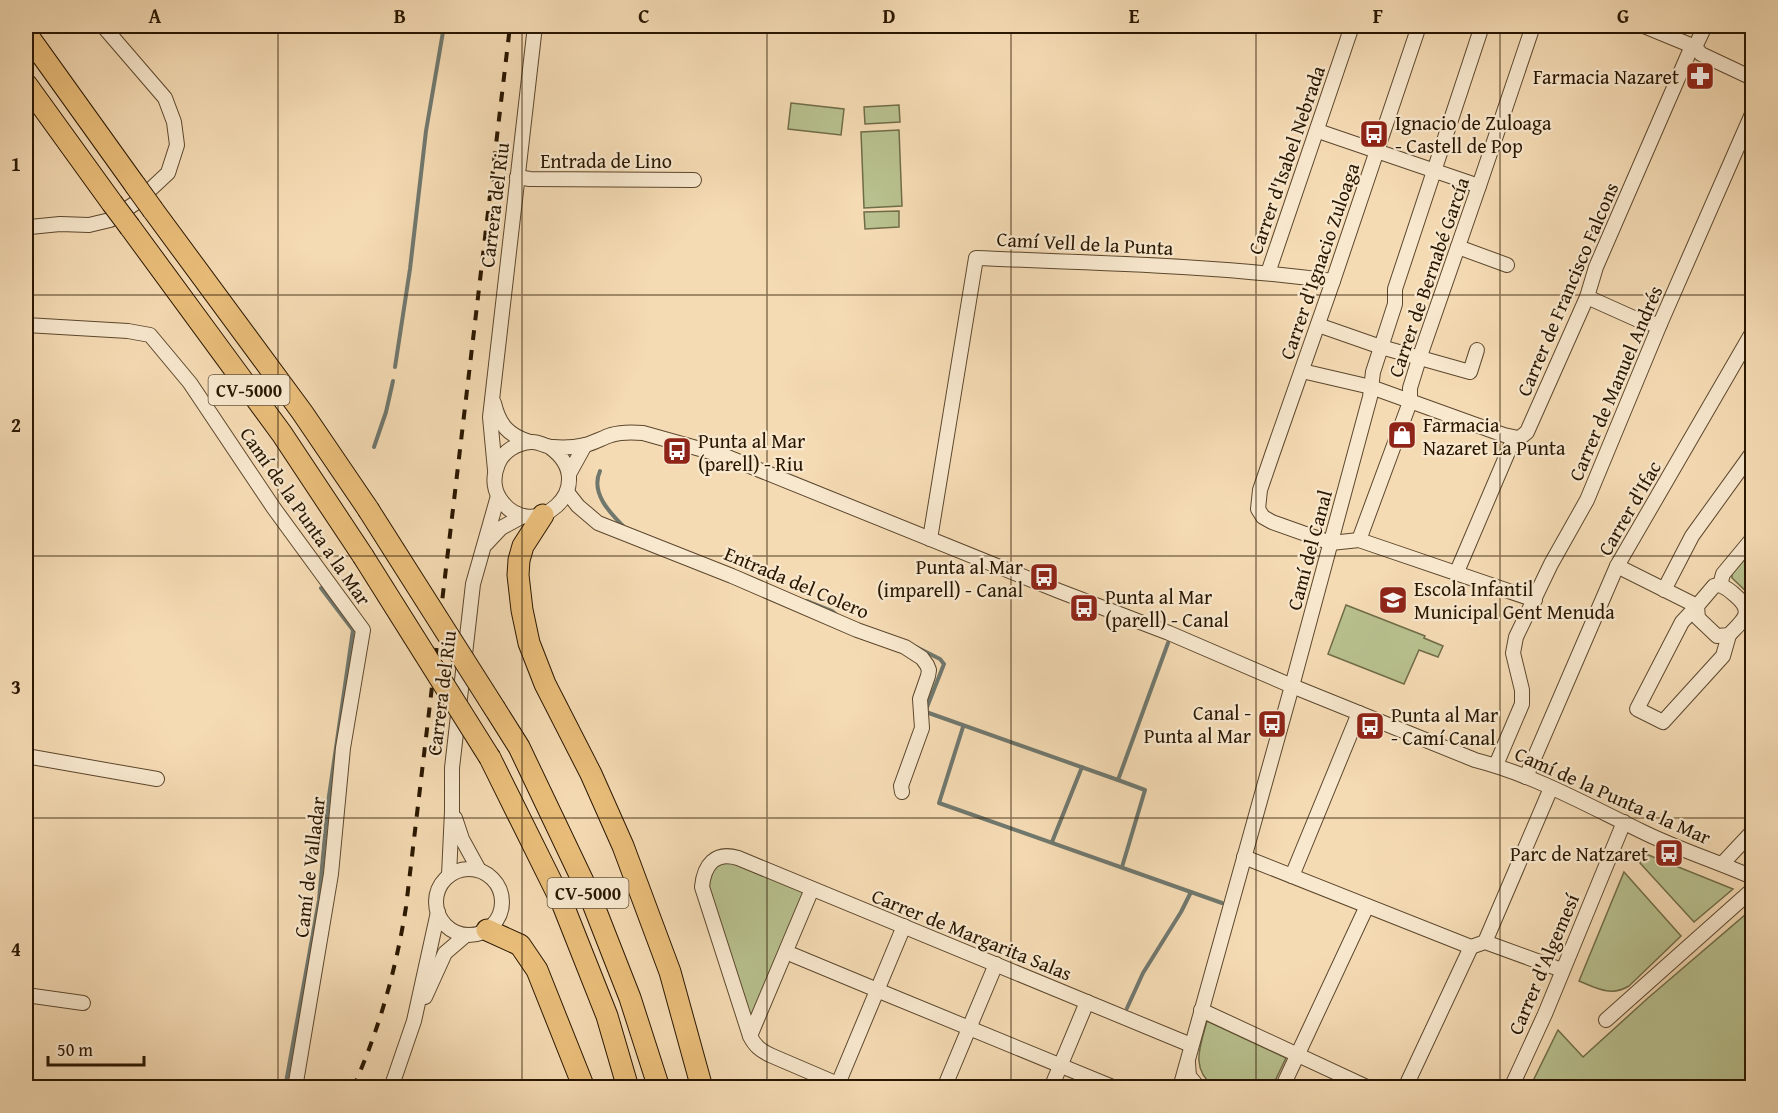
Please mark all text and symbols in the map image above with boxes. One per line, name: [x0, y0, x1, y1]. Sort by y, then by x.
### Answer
text: A: [149, 1, 162, 30]
text: B: [394, 1, 406, 30]
text: C: [638, 1, 650, 30]
text: D: [882, 1, 896, 30]
text: E: [1129, 1, 1140, 30]
text: F: [1373, 1, 1383, 30]
text: G: [1617, 1, 1629, 30]
pharmacy icon: Farmacia Nazaret: [1684, 60, 1716, 92]
street label: Carrer d'Isabel Nebrada: [1240, 61, 1332, 258]
place label: Farmacia Nazaret: [1533, 62, 1679, 91]
place label: Ignacio de Zuloaga - Castell de Pop: [1395, 108, 1552, 160]
bus stop icon: Ignacio de Zuloaga - Castell de Pop: [1358, 118, 1390, 150]
street label: Carrera del Riu: [472, 141, 516, 269]
street label: Entrada de Lino: [540, 146, 672, 175]
text: 1: [11, 149, 21, 178]
street label: Carrer d'Ignacio Zuloaga: [1272, 158, 1366, 363]
street label: Carrer de Bernabé García: [1380, 173, 1476, 381]
street label: Carrer de Francisco Falcons: [1509, 178, 1625, 400]
street label: Camí Vell de la Punta: [996, 224, 1175, 262]
street label: Carrer de Manuel Andrés: [1561, 281, 1669, 485]
road number: CV-5000: [208, 375, 290, 405]
text: 2: [11, 410, 21, 439]
place label: Farmacia Nazaret La Punta: [1423, 410, 1566, 462]
shop icon: Farmacia Nazaret La Punta: [1386, 419, 1418, 451]
street label: Camí de la Punta a la Mar: [233, 421, 379, 611]
place label: Punta al Mar (parell) - Riu: [698, 426, 805, 478]
bus stop icon: Punta al Mar (parell) - Riu: [661, 435, 693, 467]
street label: Carrer d'Ifac: [1590, 455, 1668, 561]
street label: Camí del Canal: [1279, 486, 1339, 613]
street label: Entrada del Colero: [720, 538, 874, 626]
place label: Punta al Mar (imparell) - Canal: [877, 552, 1023, 604]
bus stop icon: Punta al Mar (imparell) - Canal: [1028, 561, 1060, 593]
place label: Escola Infantil Municipal Gent Menuda: [1414, 574, 1615, 626]
place label: Punta al Mar (parell) - Canal: [1105, 582, 1229, 634]
school or university icon: Escola Infantil Municipal Gent Menuda: [1377, 584, 1409, 616]
bus stop icon: Punta al Mar (parell) - Canal: [1068, 592, 1100, 624]
street label: Carrera del Riu: [419, 629, 463, 757]
text: 3: [11, 672, 21, 701]
place label: Canal - Punta al Mar: [1144, 698, 1251, 750]
place label: Punta al Mar - Camí Canal: [1391, 700, 1498, 752]
bus stop icon: Canal - Punta al Mar: [1256, 708, 1288, 740]
bus stop icon: Punta al Mar - Camí Canal: [1354, 710, 1386, 742]
street label: Camí de la Punta a la Mar: [1510, 739, 1716, 851]
street label: Camí de Valladar: [286, 795, 332, 939]
bus stop icon: Parc de Natzaret: [1653, 837, 1685, 869]
place label: Parc de Natzaret: [1510, 839, 1648, 868]
road number: CV-5000: [548, 878, 628, 908]
street label: Carrer de Margarita Salas: [868, 881, 1076, 987]
street label: Carrer d'Algemesí: [1500, 889, 1586, 1039]
text: 4: [11, 934, 21, 963]
scale bar: [48, 1029, 144, 1067]
text: 50 m: [57, 1036, 93, 1063]

